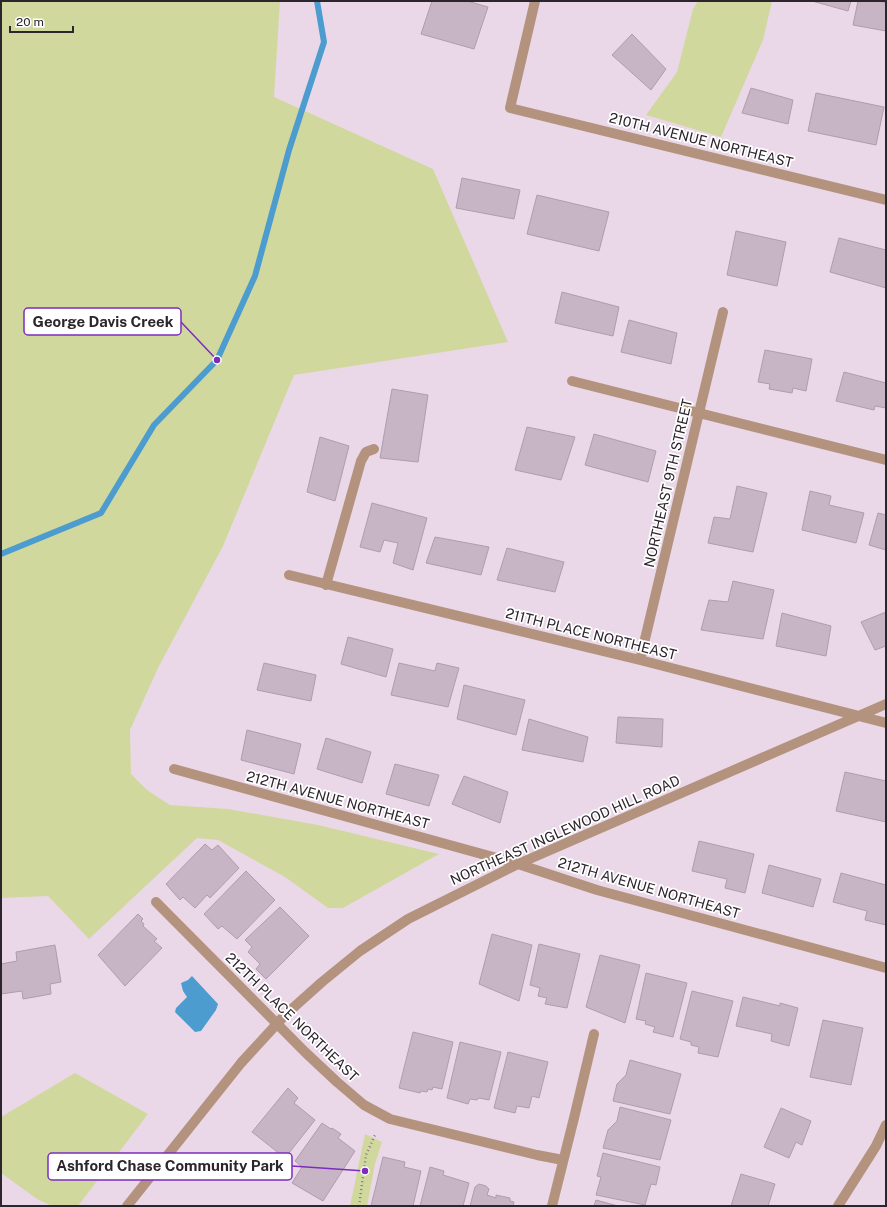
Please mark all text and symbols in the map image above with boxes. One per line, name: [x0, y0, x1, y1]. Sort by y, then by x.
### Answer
scale bar: [10, 8, 73, 34]
text: 20 m: [16, 15, 44, 29]
street label: 210TH AVENUE NORTHEAST: [607, 109, 795, 171]
callout: George Davis Creek: [24, 308, 181, 335]
text: George Davis Creek: [33, 313, 174, 330]
street label: NORTHEAST 9TH STREET: [641, 397, 695, 569]
street label: 211TH PLACE NORTHEAST: [504, 605, 678, 663]
street label: 212TH AVENUE NORTHEAST: [245, 768, 431, 832]
street label: NORTHEAST INGLEWOOD HILL ROAD: [448, 772, 682, 888]
street label: 212TH AVENUE NORTHEAST: [556, 854, 742, 922]
street label: 212TH PLACE NORTHEAST: [222, 949, 362, 1085]
callout: Ashford Chase Community Park: [48, 1153, 292, 1180]
text: Ashford Chase Community Park: [56, 1157, 284, 1174]

